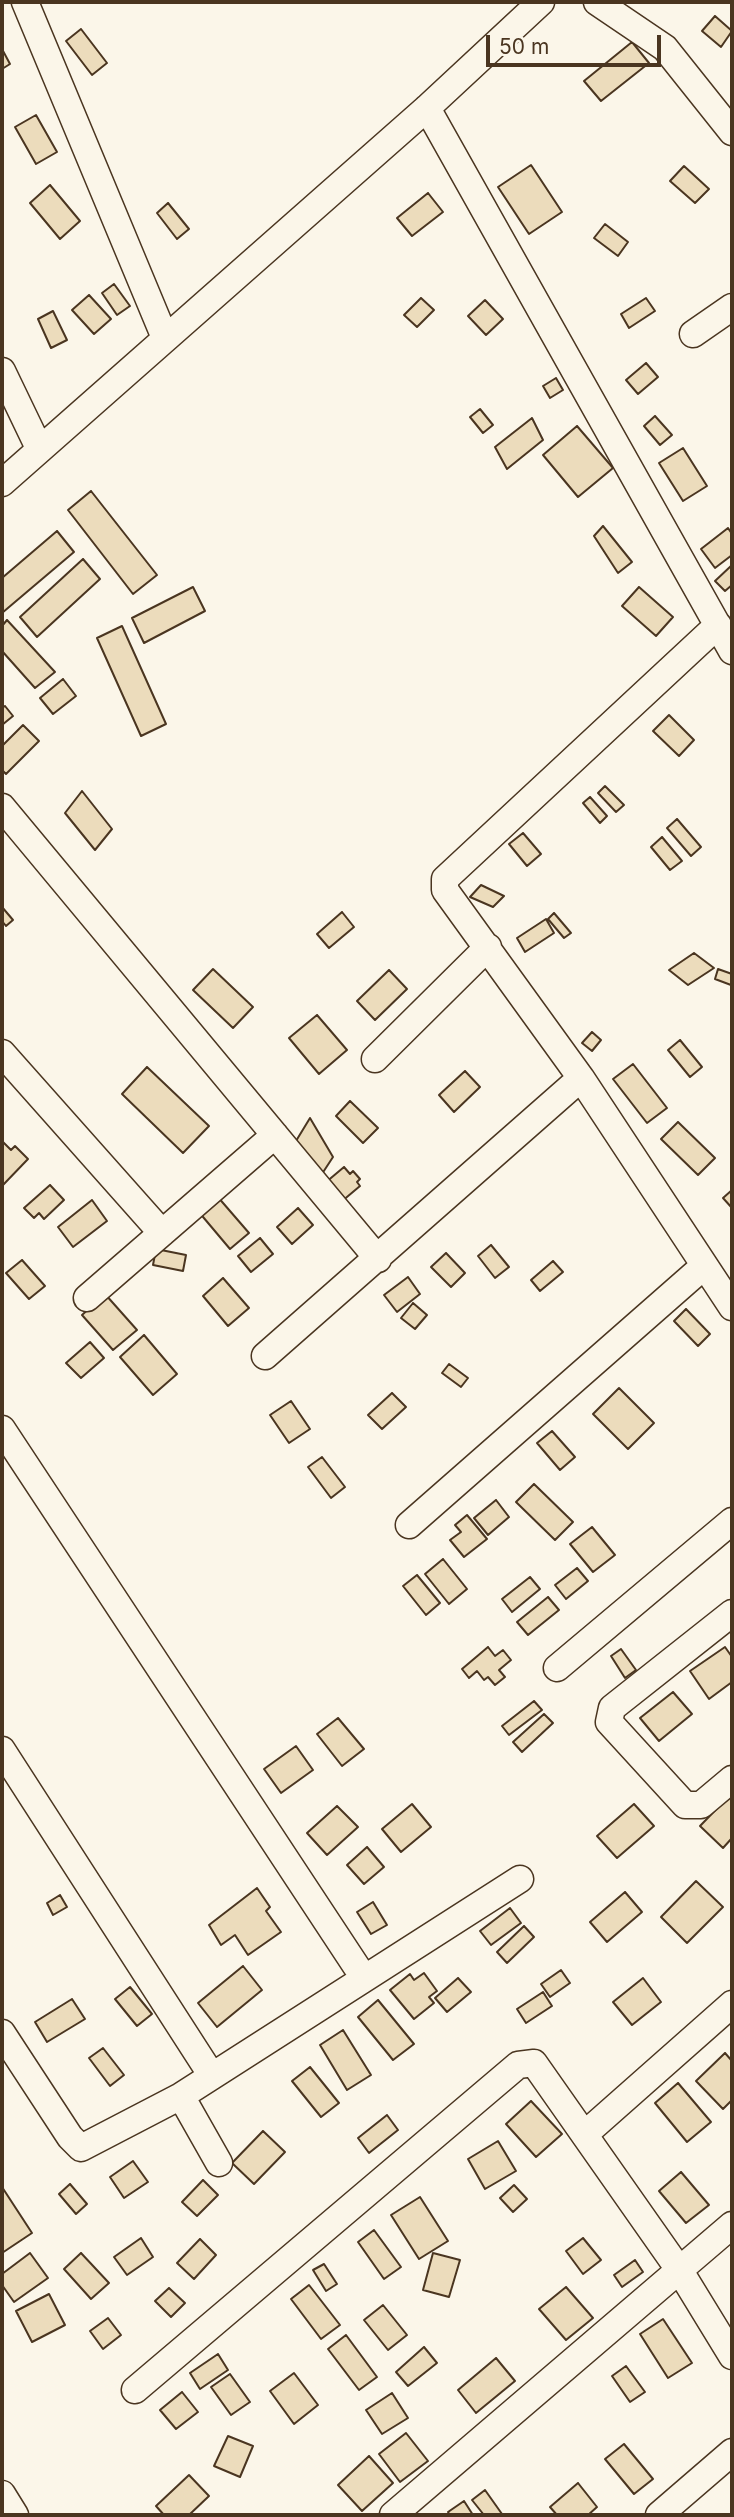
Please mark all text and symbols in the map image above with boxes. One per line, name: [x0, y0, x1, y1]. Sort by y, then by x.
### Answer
scale bar: [489, 21, 664, 65]
text: 50 m: [499, 34, 549, 59]

